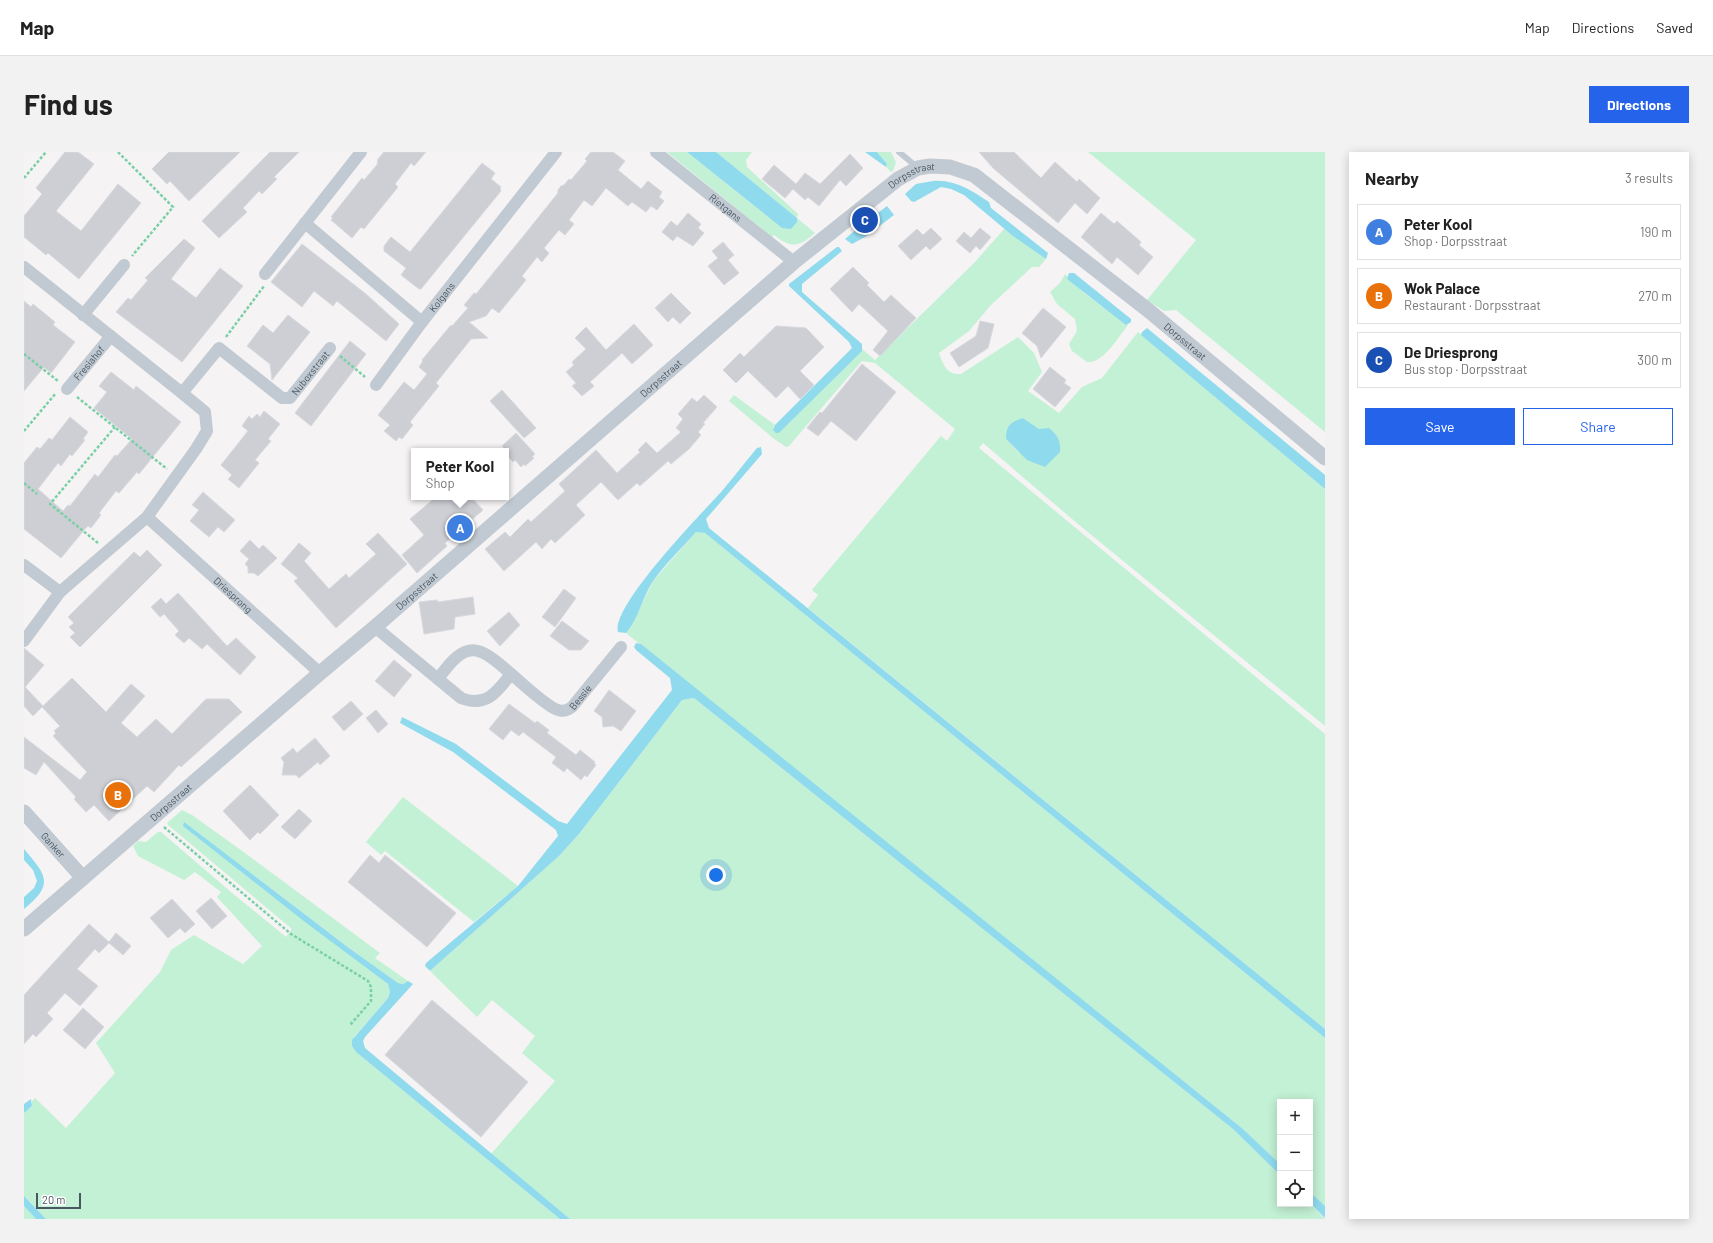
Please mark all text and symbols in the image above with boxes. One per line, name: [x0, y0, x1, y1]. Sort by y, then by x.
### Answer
text: Map: [20, 16, 54, 39]
text: Map: [1525, 19, 1550, 36]
text: Directions: [1572, 19, 1634, 36]
text: Saved: [1656, 19, 1693, 36]
button: Directions: [1589, 86, 1689, 123]
text: Find us: [24, 87, 113, 121]
street label: Dorpsstraat: [885, 160, 936, 191]
text: Nearby: [1365, 168, 1419, 188]
text: 3 results: [1625, 170, 1673, 186]
street label: Rietgans: [707, 191, 744, 224]
pin: C: [852, 205, 878, 235]
text: Peter Kool: [1404, 215, 1472, 233]
text: A: [1375, 224, 1383, 240]
text: 190 m: [1640, 224, 1672, 240]
text: Shop · Dorpsstraat: [1404, 233, 1507, 249]
text: Wok Palace: [1404, 279, 1480, 297]
street label: Kolgans: [426, 280, 457, 314]
text: B: [1375, 288, 1383, 304]
text: 270 m: [1638, 288, 1672, 304]
text: Restaurant · Dorpsstraat: [1404, 297, 1541, 313]
street label: Dorpsstraat: [1162, 320, 1209, 363]
street label: Fresiahof: [71, 343, 107, 383]
text: De Driesprong: [1404, 343, 1498, 361]
street label: Nuboxstraat: [289, 348, 332, 397]
text: C: [1375, 352, 1383, 368]
text: 300 m: [1637, 352, 1672, 368]
street label: Dorpsstraat: [637, 356, 684, 399]
text: Bus stop · Dorpsstraat: [1404, 361, 1528, 377]
button: Save: [1365, 408, 1515, 445]
button: Share: [1523, 408, 1673, 445]
popup: [411, 448, 509, 500]
text: Peter Kool: [426, 457, 494, 475]
text: Shop: [426, 475, 455, 491]
pin: A: [447, 513, 473, 543]
street label: Dorpsstraat: [393, 569, 440, 612]
street label: Driesprong: [212, 574, 255, 615]
street label: Bessie: [566, 682, 594, 712]
pin: B: [105, 780, 131, 810]
street label: Dorpsstraat: [147, 781, 194, 823]
street label: Ganker: [39, 829, 68, 860]
your location: [706, 865, 726, 885]
map controls: [1277, 1099, 1313, 1207]
button: +: [1277, 1099, 1313, 1135]
button: −: [1277, 1135, 1313, 1171]
button: locate: [1277, 1171, 1313, 1207]
scale bar: [36, 1191, 81, 1210]
text: 20 m: [42, 1193, 65, 1206]

